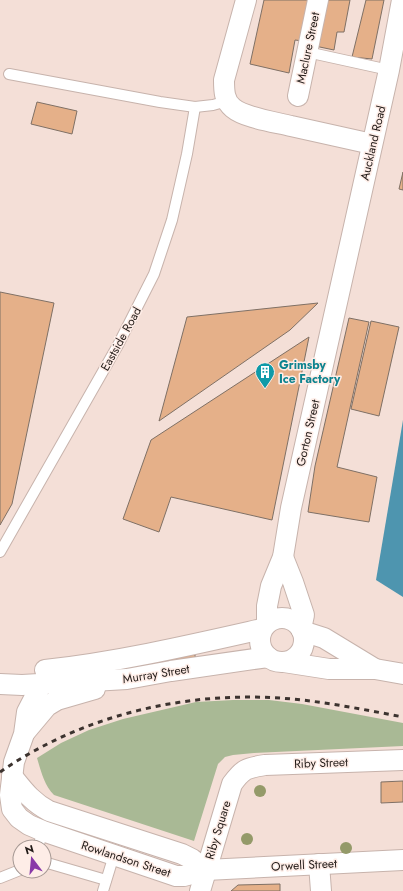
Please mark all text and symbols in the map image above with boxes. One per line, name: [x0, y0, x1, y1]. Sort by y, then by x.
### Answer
street label: Maclure Street: [292, 10, 324, 85]
street label: Auckland Road: [356, 104, 390, 182]
street label: Eastside Road: [96, 304, 146, 374]
place label: Grimsby Ice Factory: [279, 356, 341, 388]
building icon: Grimsby Ice Factory: [254, 361, 276, 389]
street label: Gorton Street: [292, 398, 324, 468]
street label: Murray Street: [121, 660, 191, 688]
street label: Riby Street: [294, 753, 348, 773]
street label: Riby Square: [200, 798, 236, 862]
street label: Rowlandson Street: [79, 836, 173, 882]
north arrow: [12, 839, 52, 879]
text: N: [23, 840, 36, 858]
street label: Orwell Street: [271, 854, 337, 876]

